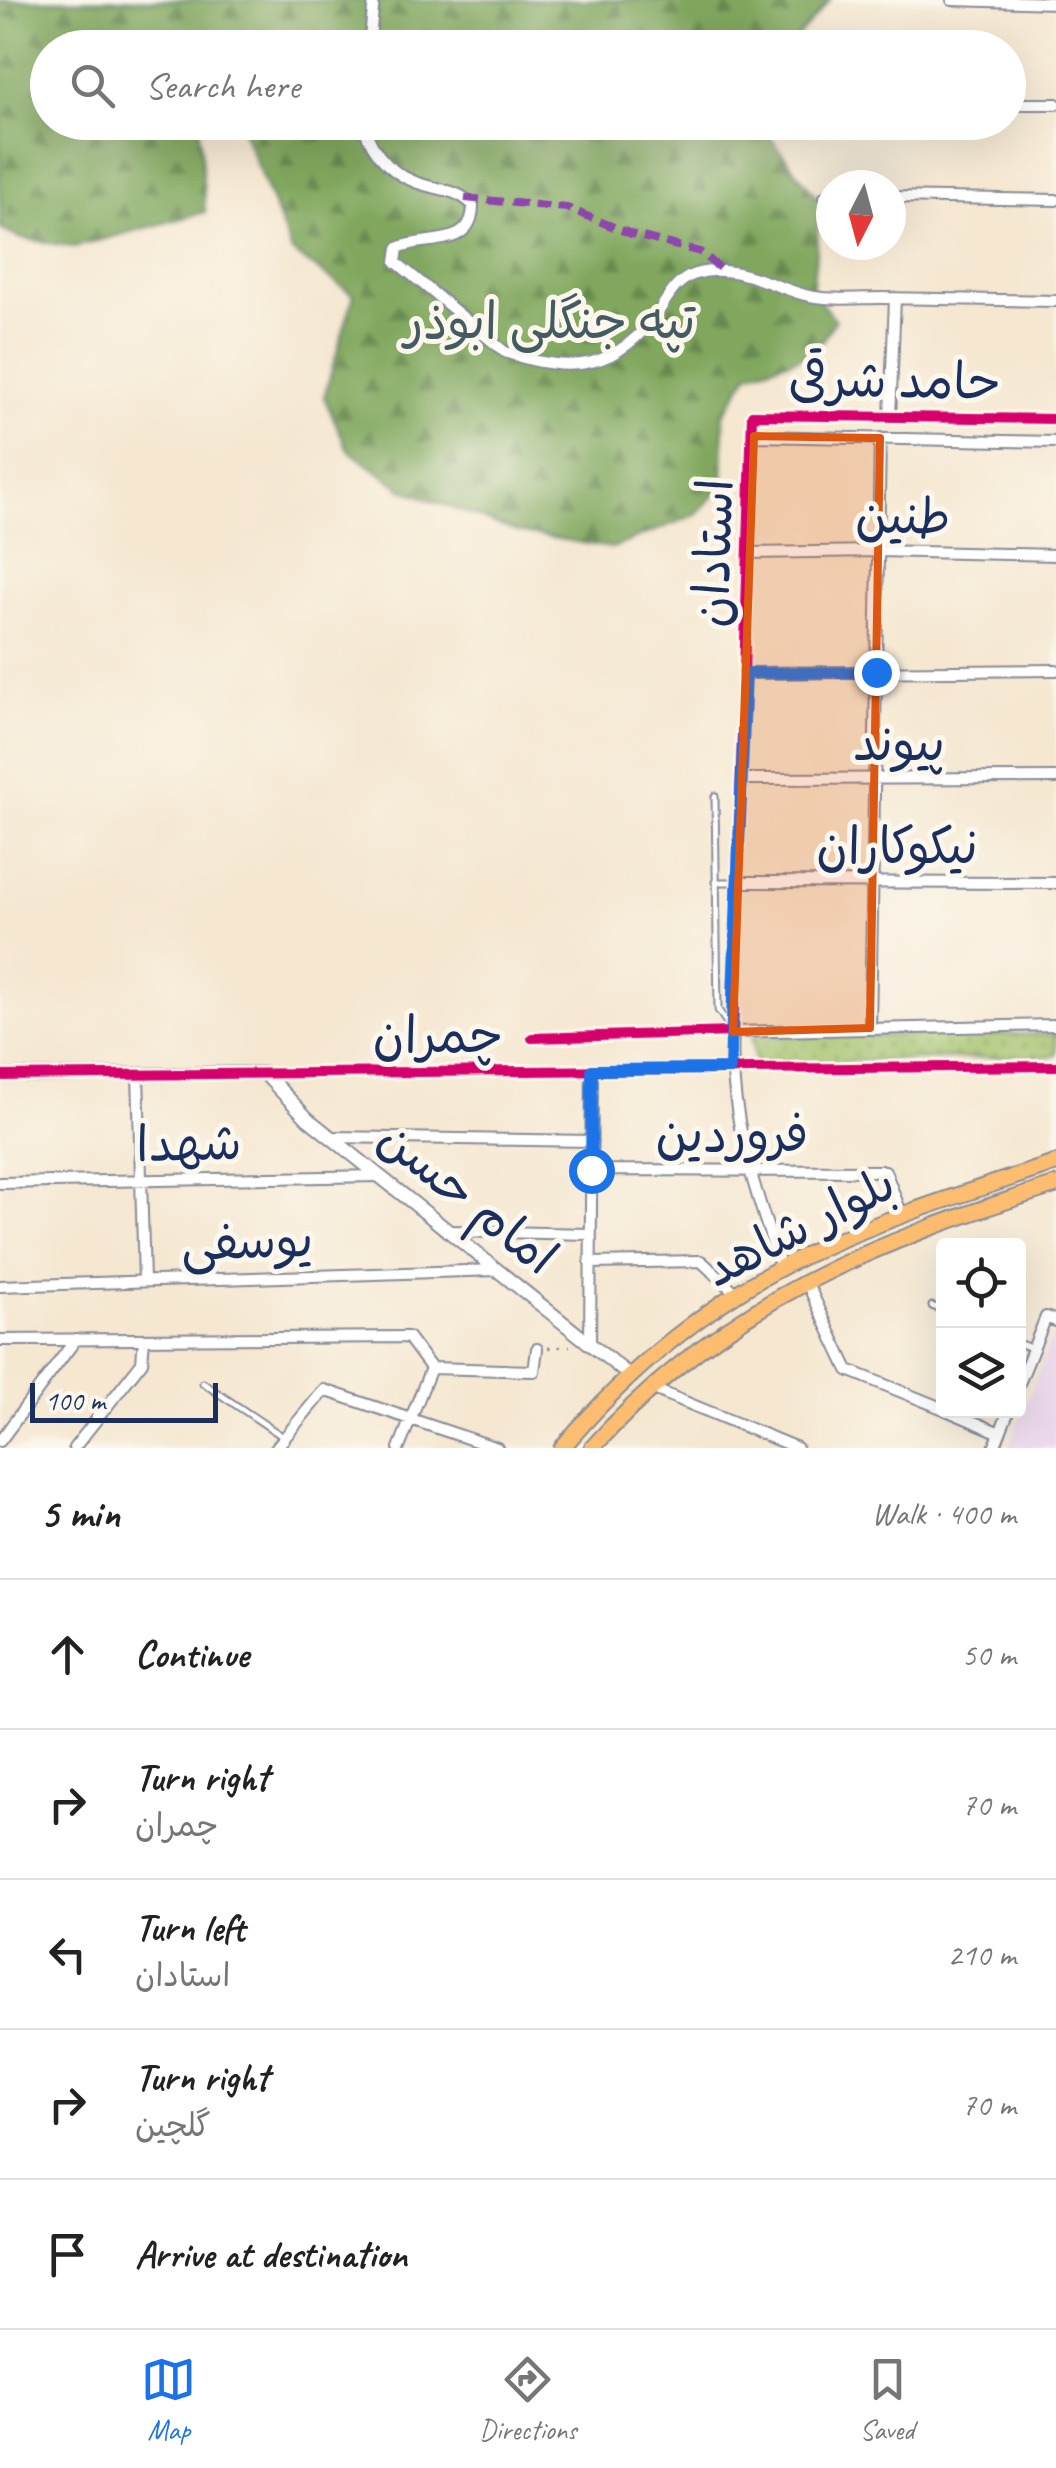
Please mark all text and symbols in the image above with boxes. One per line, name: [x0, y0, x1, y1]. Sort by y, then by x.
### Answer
search box: [30, 30, 1026, 140]
icon: search: [65, 58, 120, 113]
text: Search here: [145, 62, 300, 109]
north arrow: [816, 170, 906, 260]
park label: تپه جنگلی ابوذر: [401, 290, 696, 353]
street label: حامد شرقی: [788, 347, 1000, 414]
street label: استادان: [679, 478, 748, 629]
street label: طنین: [855, 484, 951, 549]
route end: [854, 650, 900, 696]
street label: پیوند: [853, 712, 945, 775]
street label: نیکوکاران: [816, 815, 978, 878]
street label: چمران: [373, 1004, 503, 1067]
street label: فروردین: [655, 1103, 809, 1166]
street label: امام حسن: [361, 1106, 570, 1294]
street label: شهدا: [136, 1111, 242, 1176]
route start: [569, 1148, 615, 1194]
street label: بلوار شاهد: [693, 1151, 906, 1301]
street label: یوسفی: [180, 1208, 314, 1275]
map controls: [936, 1238, 1026, 1418]
button: locate: [936, 1238, 1026, 1328]
button: layers: [936, 1328, 1026, 1418]
scale bar: [30, 1378, 218, 1422]
text: 100 m: [45, 1383, 105, 1418]
text: 5 min: [40, 1487, 120, 1540]
text: Walk · 400 m: [872, 1493, 1016, 1534]
icon: ahead: [40, 1627, 95, 1682]
text: Continue: [135, 1631, 249, 1678]
text: 50 m: [962, 1634, 1016, 1675]
text: Turn right: [135, 1754, 269, 1801]
icon: right: [40, 1777, 95, 1832]
text: 70 m: [962, 1784, 1016, 1825]
text: چمران: [135, 1805, 218, 1846]
text: Turn left: [135, 1904, 245, 1951]
icon: left: [40, 1927, 95, 1982]
text: 210 m: [947, 1934, 1016, 1975]
text: استادان: [135, 1955, 230, 1996]
text: Turn right: [135, 2054, 269, 2101]
icon: right: [40, 2077, 95, 2132]
text: 70 m: [962, 2084, 1016, 2125]
text: گلچین: [135, 2105, 211, 2146]
icon: arrive: [40, 2227, 95, 2282]
text: Arrive at destination: [135, 2231, 407, 2278]
tab: Map: [141, 2352, 196, 2447]
tab: Directions: [479, 2352, 577, 2447]
tab: Saved: [860, 2352, 915, 2447]

